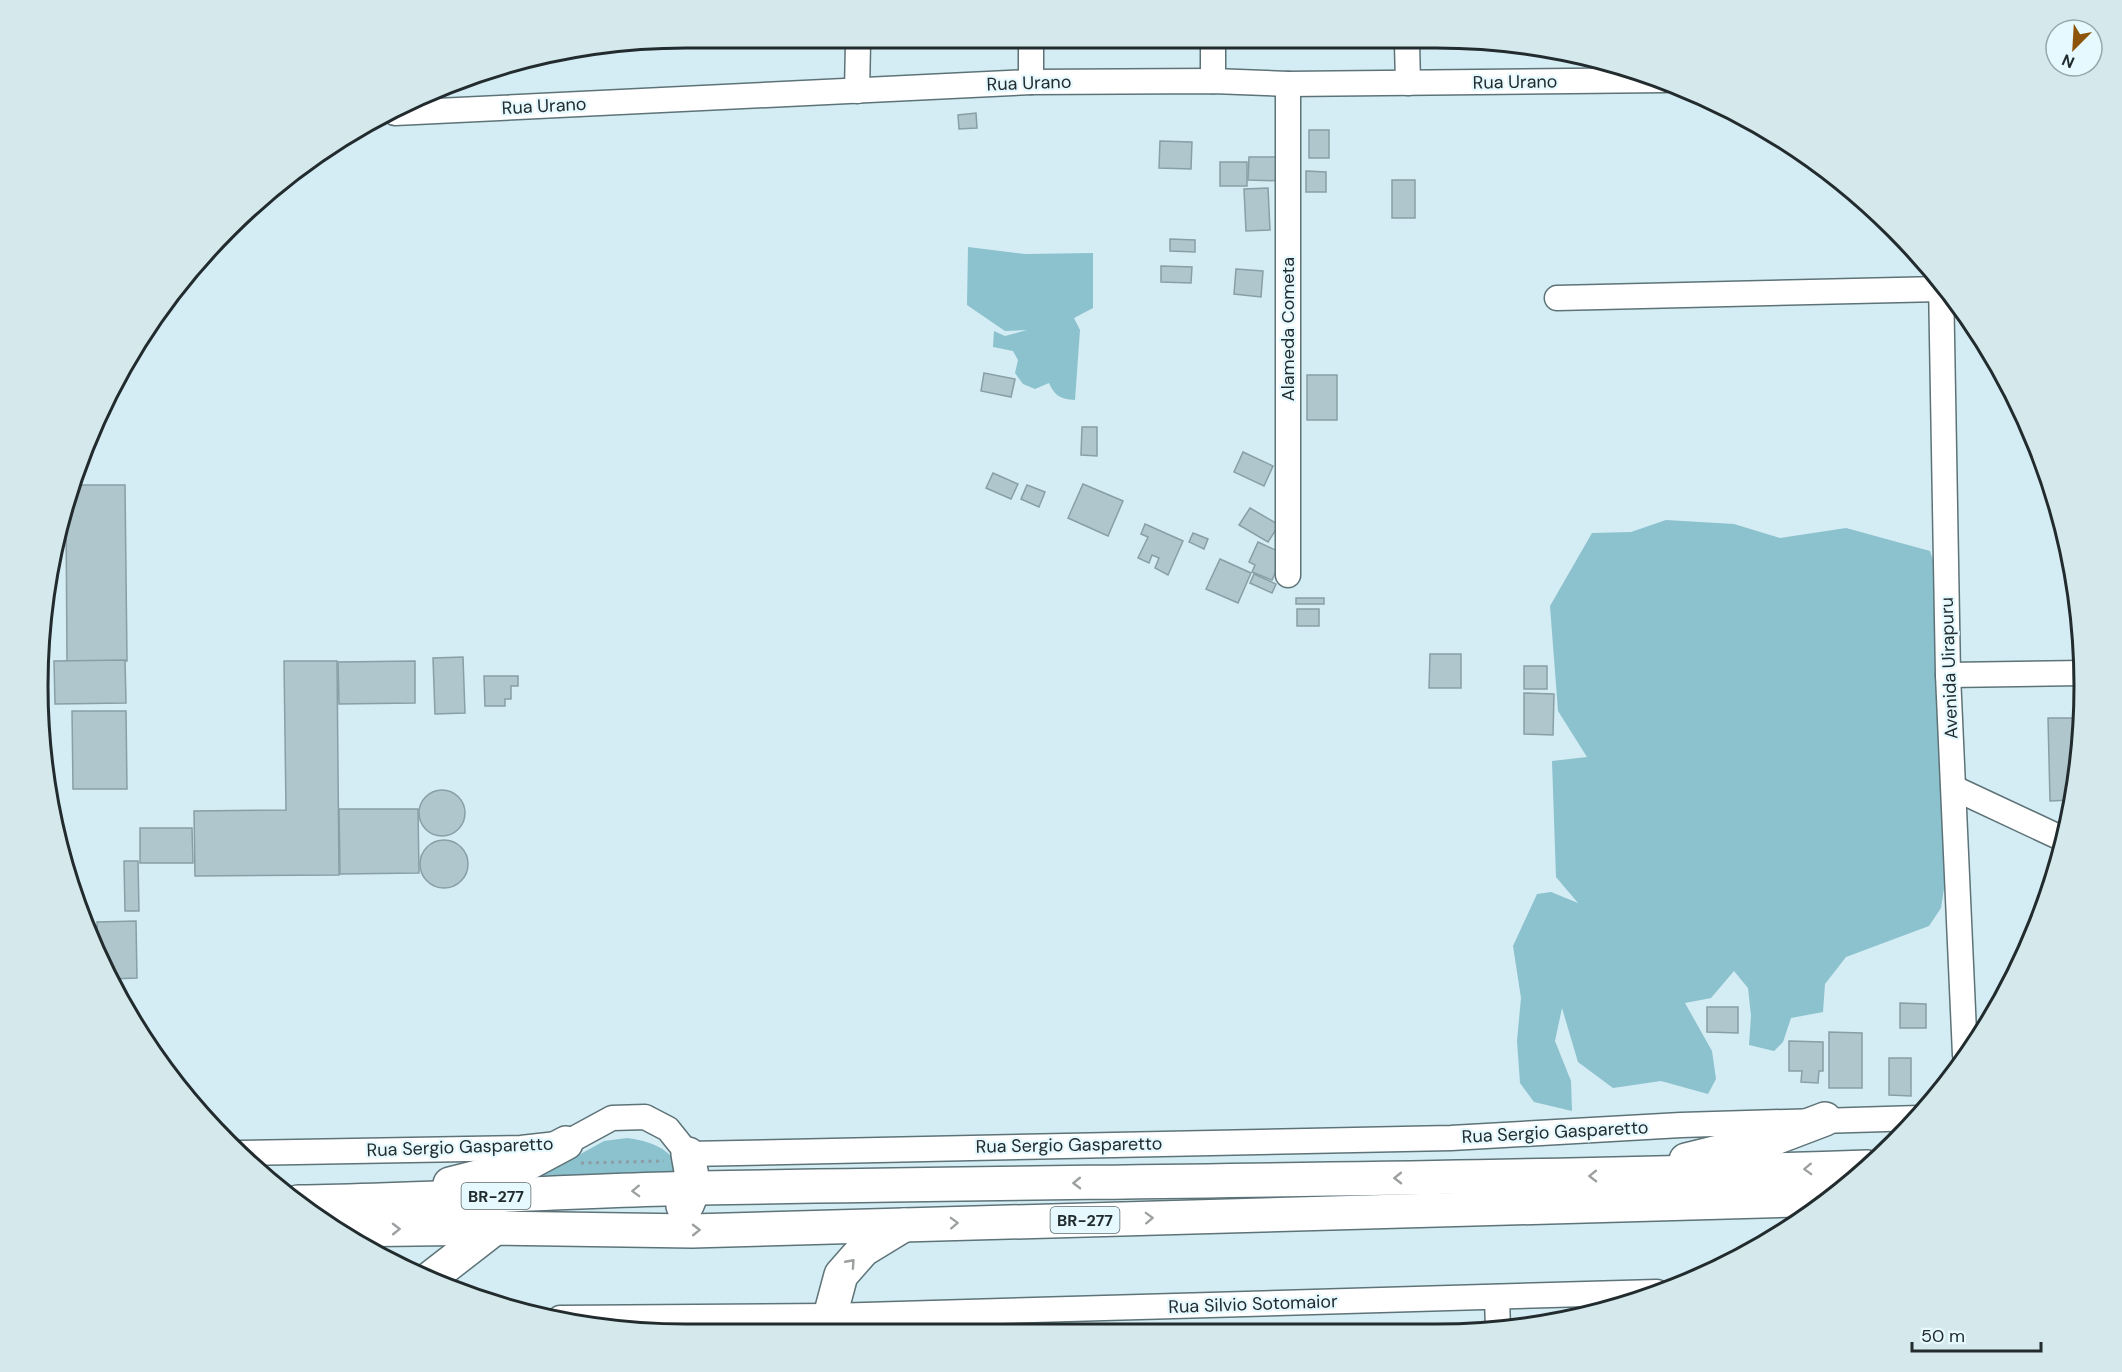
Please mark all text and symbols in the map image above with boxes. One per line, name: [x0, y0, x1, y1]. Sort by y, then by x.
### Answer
north arrow: [2044, 18, 2104, 78]
text: N: [2059, 49, 2078, 73]
street label: Rua Urano: [1472, 69, 1558, 95]
street label: Rua Urano: [986, 70, 1072, 96]
street label: Rua Urano: [501, 92, 587, 120]
street label: Alameda Cometa: [1276, 257, 1300, 401]
street label: Avenida Uirapuru: [1935, 597, 1963, 739]
street label: Rua Sergio Gasparetto: [1461, 1115, 1649, 1149]
street label: Rua Sergio Gasparetto: [975, 1131, 1163, 1159]
street label: Rua Sergio Gasparetto: [366, 1132, 554, 1162]
one-way arrow: [1804, 1162, 1813, 1175]
one-way arrow: [1588, 1169, 1597, 1182]
one-way arrow: [1393, 1172, 1402, 1185]
one-way arrow: [1072, 1177, 1081, 1189]
road number: BR-277: [462, 1183, 530, 1209]
one-way arrow: [631, 1184, 640, 1197]
road number: BR-277: [1050, 1207, 1120, 1233]
one-way arrow: [1144, 1212, 1153, 1224]
one-way arrow: [949, 1217, 958, 1230]
one-way arrow: [391, 1223, 400, 1235]
one-way arrow: [691, 1224, 700, 1237]
one-way arrow: [844, 1259, 855, 1270]
street label: Rua Silvio Sotomaior: [1168, 1289, 1338, 1319]
scale bar: [1912, 1315, 2041, 1353]
text: 50 m: [1921, 1324, 1965, 1348]

